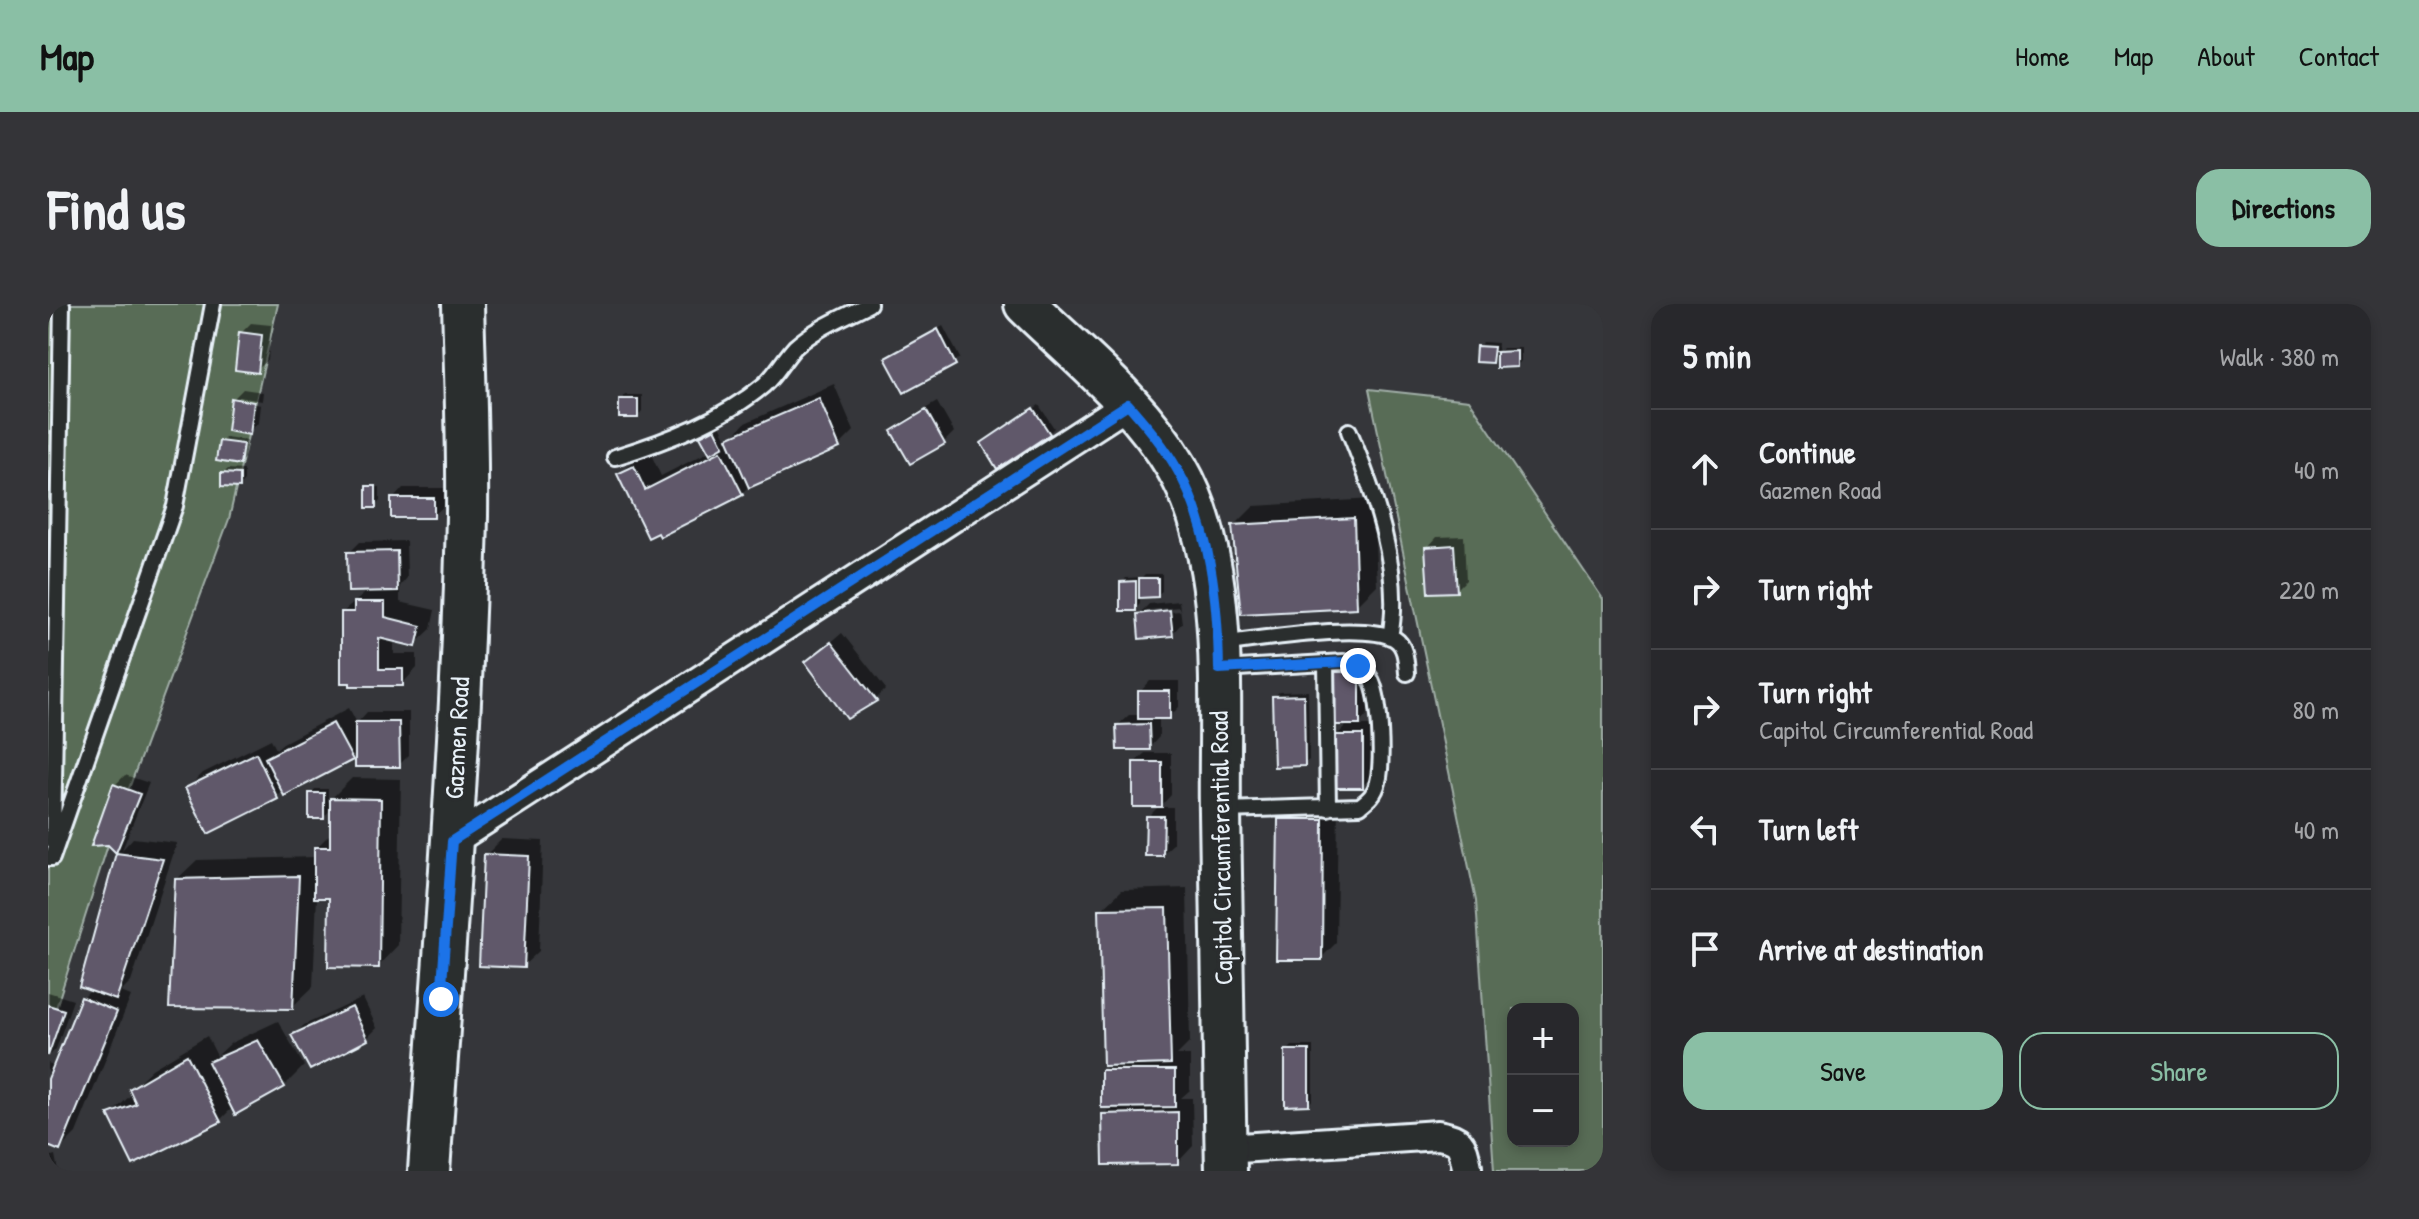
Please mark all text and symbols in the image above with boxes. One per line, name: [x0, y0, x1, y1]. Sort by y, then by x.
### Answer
text: Map: [40, 30, 94, 82]
text: Home: [2015, 37, 2070, 75]
text: Map: [2114, 37, 2153, 75]
text: About: [2197, 37, 2255, 75]
text: Contact: [2299, 37, 2379, 75]
button: Directions: [2196, 169, 2371, 247]
text: Find us: [48, 171, 186, 246]
text: 5 min: [1683, 333, 1751, 379]
text: Walk · 380 m: [2220, 339, 2339, 374]
text: Continue: [1759, 432, 1856, 472]
icon: ahead: [1683, 447, 1727, 491]
text: 40 m: [2294, 452, 2339, 487]
text: Gazmen Road: [1759, 472, 1881, 507]
icon: right: [1683, 567, 1727, 611]
text: Turn right: [1759, 569, 1872, 609]
text: 220 m: [2279, 572, 2339, 607]
route end: [1340, 648, 1376, 684]
text: Turn right: [1759, 672, 1872, 712]
street label: Gazmen Road: [436, 676, 477, 800]
icon: right: [1683, 687, 1727, 731]
text: 80 m: [2292, 692, 2339, 727]
street label: Capitol Circumferential Road: [1201, 711, 1240, 985]
text: Capitol Circumferential Road: [1759, 712, 2033, 747]
icon: left: [1683, 807, 1727, 851]
text: Turn left: [1759, 809, 1858, 849]
text: 40 m: [2294, 812, 2339, 847]
icon: arrive: [1683, 927, 1727, 971]
text: Arrive at destination: [1759, 929, 1984, 969]
route start: [423, 981, 459, 1017]
map controls: [1507, 1003, 1579, 1147]
button: +: [1507, 1003, 1579, 1075]
button: Save: [1683, 1032, 2003, 1110]
button: Share: [2019, 1032, 2339, 1110]
button: −: [1507, 1075, 1579, 1147]

